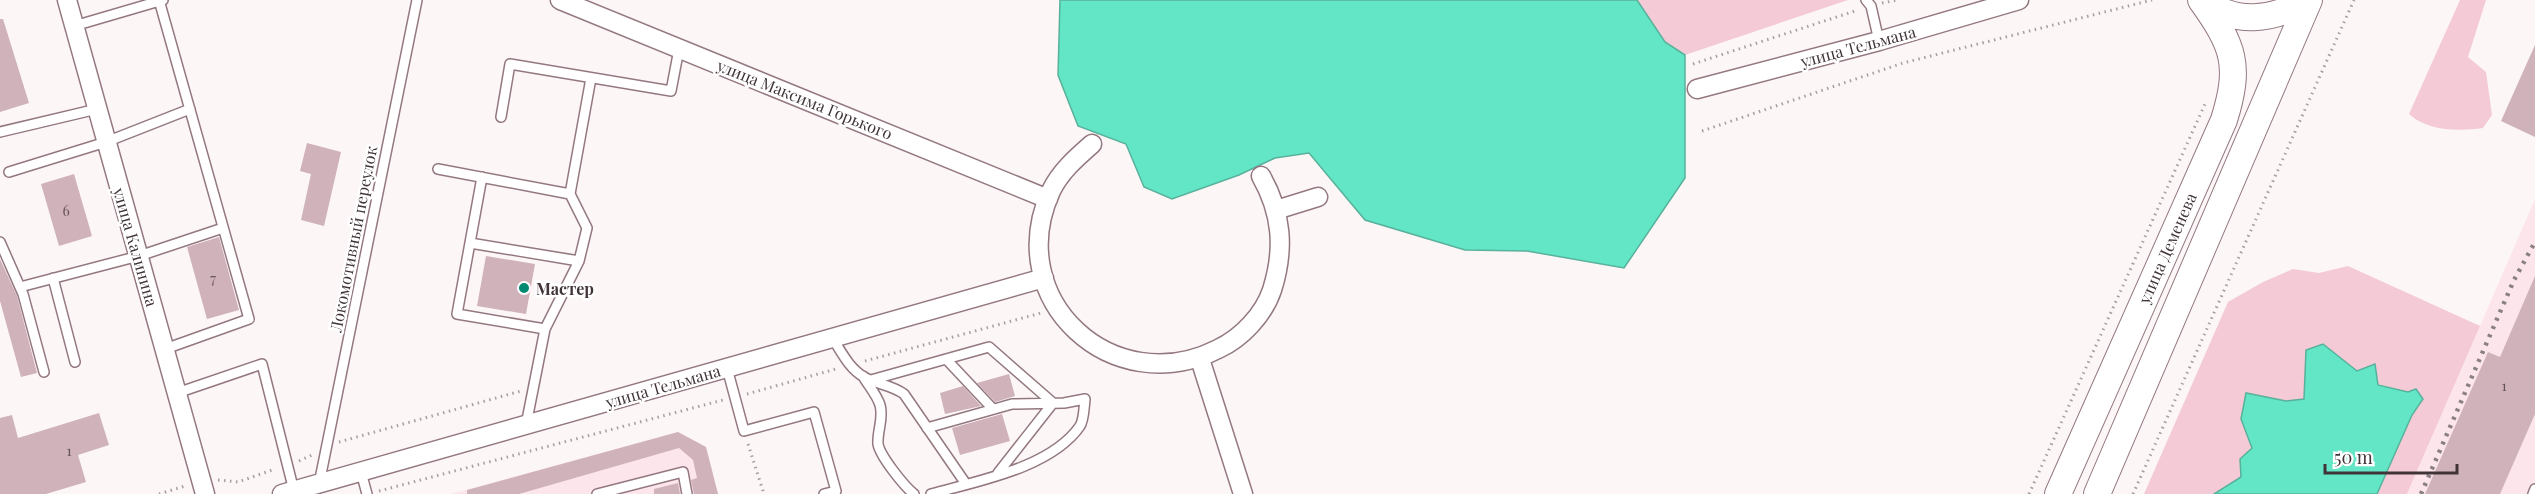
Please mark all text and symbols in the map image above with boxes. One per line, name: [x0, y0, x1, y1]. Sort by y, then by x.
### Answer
street label: улица Тельмана: [1797, 21, 1918, 72]
street label: улица Максима Горького: [713, 54, 896, 144]
street label: Локомотивный переулок: [324, 144, 381, 335]
street label: улица Калинина: [109, 184, 163, 309]
street label: улица Деменева: [2133, 189, 2201, 308]
house number: 6: [62, 201, 70, 220]
house number: 7: [210, 269, 216, 288]
place label: Мастер: [536, 278, 594, 299]
marker: Мастер: [517, 281, 531, 295]
street label: улица Тельмана: [602, 360, 723, 413]
house number: 1: [2501, 376, 2507, 395]
scale bar: [2325, 437, 2457, 475]
house number: 1: [66, 441, 72, 460]
text: 50 m: [2334, 445, 2373, 469]

